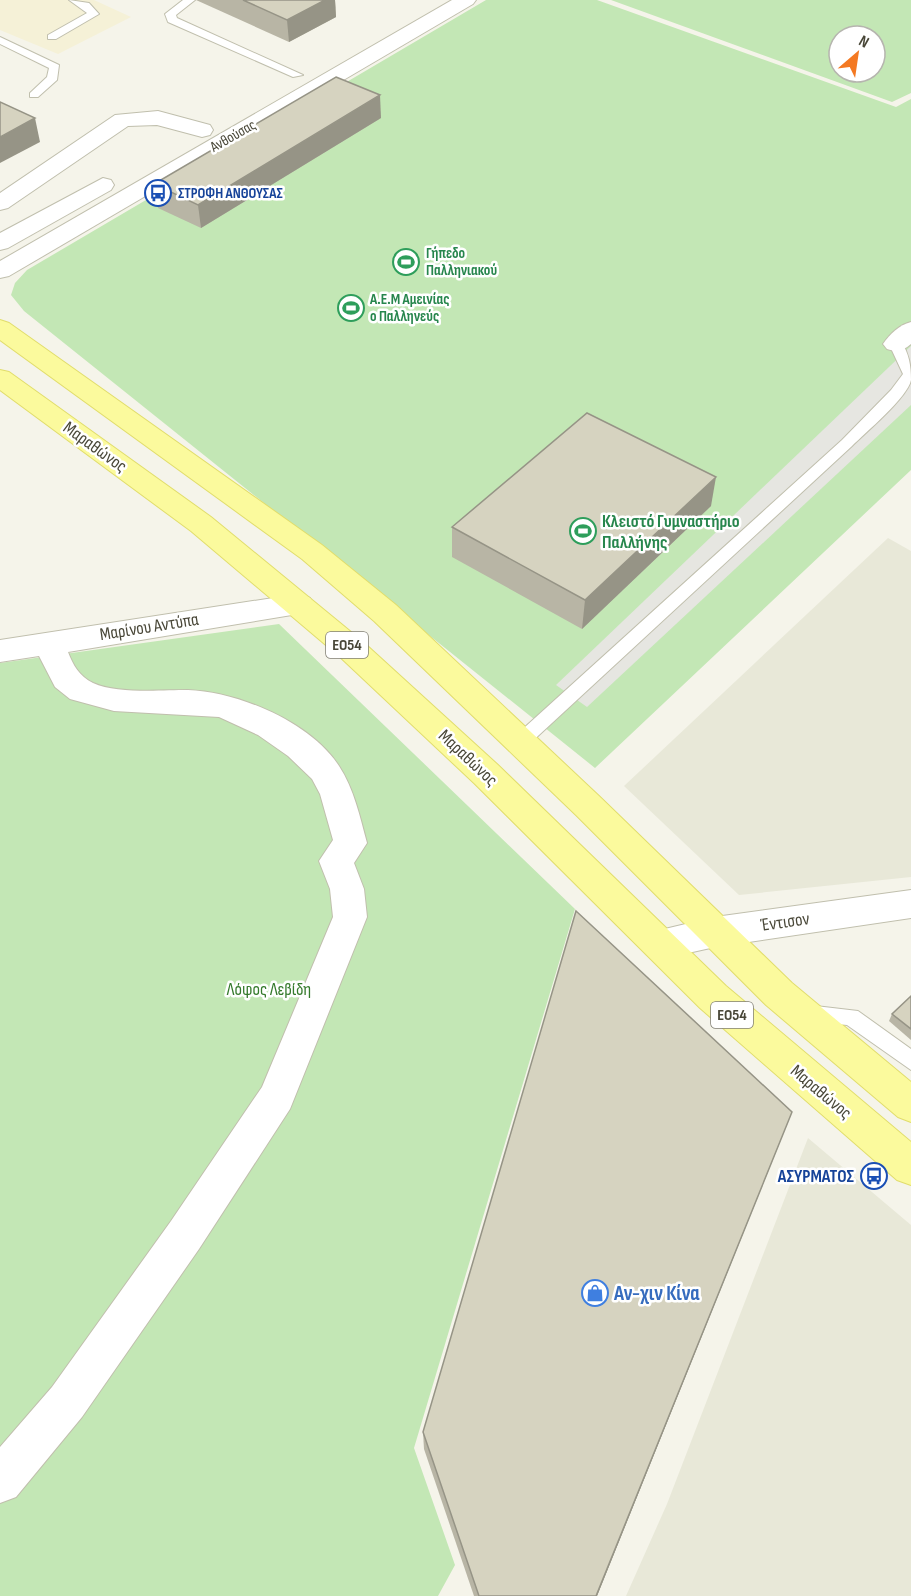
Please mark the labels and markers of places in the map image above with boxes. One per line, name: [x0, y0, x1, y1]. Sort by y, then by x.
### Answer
bus stop icon: ΣΤΡΟΦΗ ΑΝΘΟΥΣΑΣ: [143, 178, 173, 208]
place label: ΣΤΡΟΦΗ ΑΝΘΟΥΣΑΣ: [178, 184, 283, 203]
place label: Γήπεδο Παλληνιακού: [426, 244, 497, 280]
sports icon: Γήπεδο Παλληνιακού: [391, 247, 421, 277]
place label: Α.Ε.Μ Αμεινίας ο Παλληνεύς: [369, 290, 449, 326]
sports icon: Α.Ε.Μ Αμεινίας ο Παλληνεύς: [336, 293, 366, 323]
place label: Κλειστό Γυμναστήριο Παλλήνης: [602, 511, 740, 553]
sports icon: Κλειστό Γυμναστήριο Παλλήνης: [568, 516, 598, 546]
bus stop icon: ΑΣΥΡΜΑΤΟΣ: [859, 1161, 889, 1191]
place label: ΑΣΥΡΜΑΤΟΣ: [777, 1166, 855, 1187]
shop icon: Αν-χιν Κίνα: [580, 1278, 610, 1308]
place label: Αν-χιν Κίνα: [613, 1281, 700, 1306]

